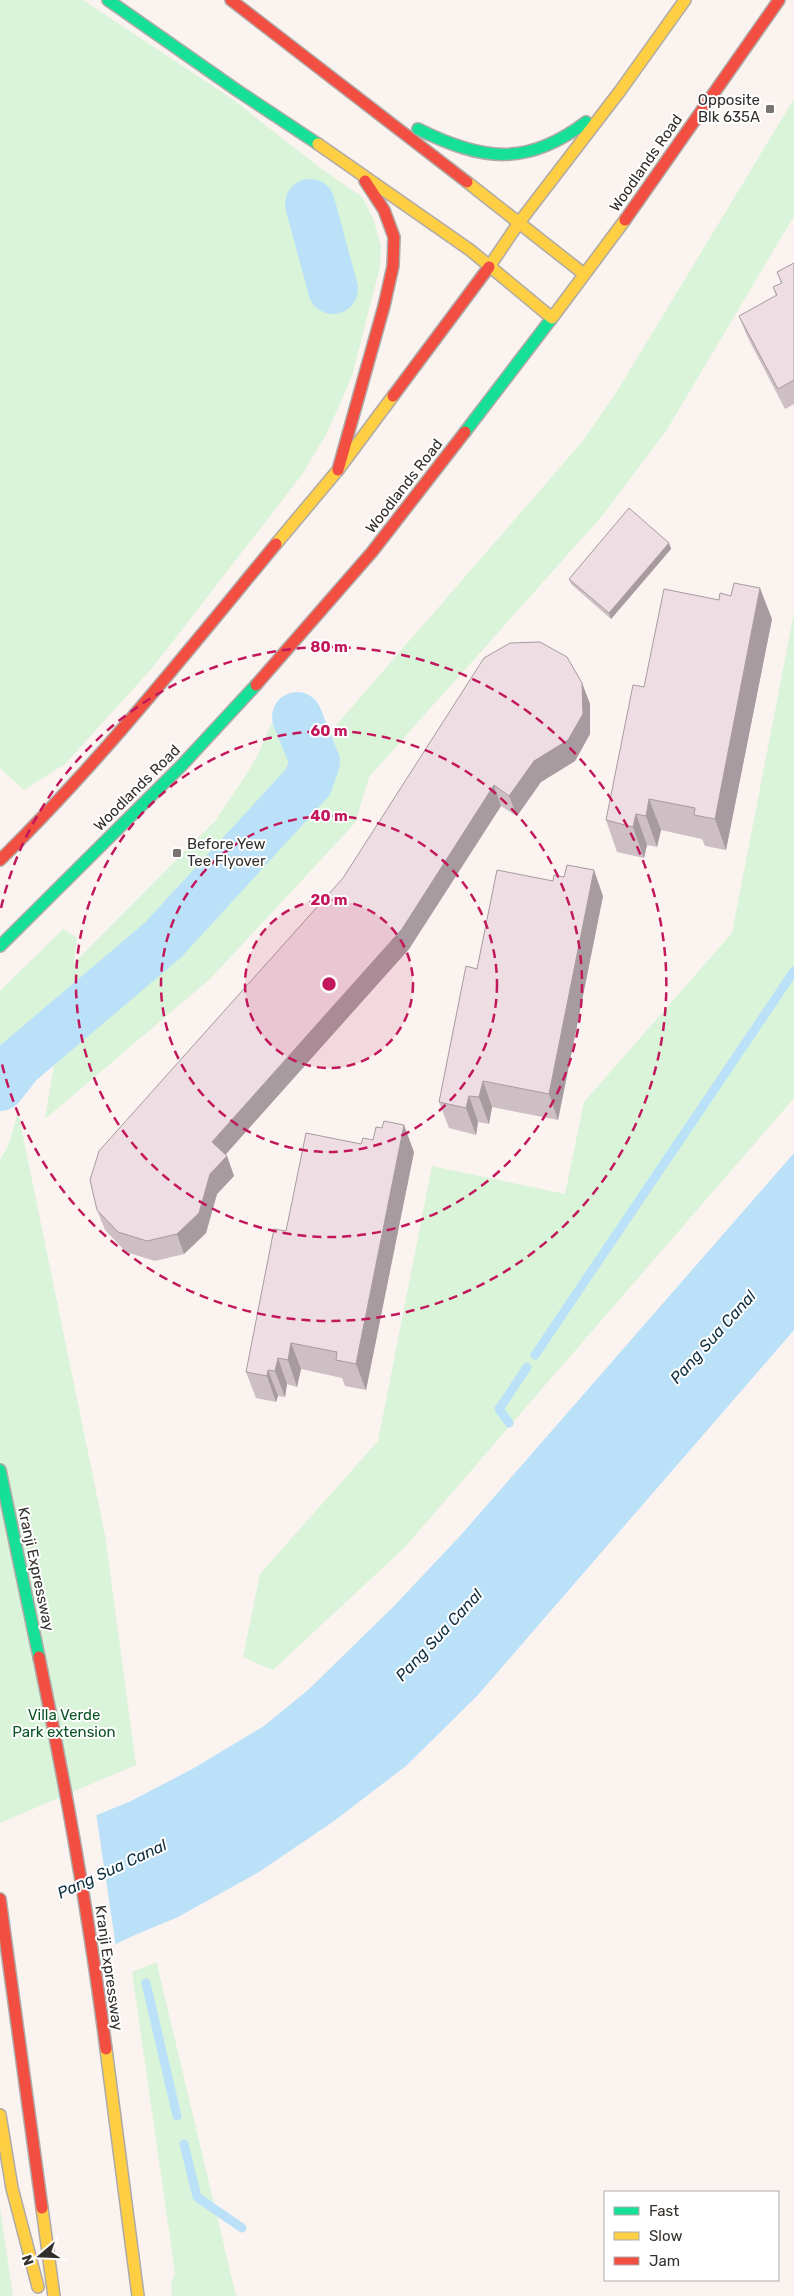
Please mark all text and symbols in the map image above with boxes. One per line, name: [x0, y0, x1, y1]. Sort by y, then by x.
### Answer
place label: Opposite Blk 635A: [698, 91, 760, 126]
marker: Opposite Blk 635A: [764, 103, 776, 115]
street label: Woodlands Road: [606, 111, 686, 215]
street label: Woodlands Road: [362, 435, 446, 537]
text: 80 m: [310, 638, 348, 656]
text: 60 m: [311, 722, 347, 740]
street label: Woodlands Road: [90, 741, 184, 835]
text: 40 m: [310, 807, 348, 825]
place label: Before Yew Tee Flyover: [187, 835, 266, 870]
marker: Before Yew Tee Flyover: [171, 847, 183, 859]
text: 20 m: [311, 891, 347, 909]
centre of rings: [320, 975, 338, 993]
water label: Pang Sua Canal: [666, 1286, 761, 1388]
street label: Kranji Expressway: [14, 1505, 58, 1633]
water label: Pang Sua Canal: [392, 1584, 487, 1685]
park label: Villa Verde Park extension: [12, 1706, 116, 1741]
water label: Pang Sua Canal: [54, 1835, 171, 1903]
street label: Kranji Expressway: [91, 1904, 127, 2032]
legend: [604, 2191, 779, 2281]
text: Fast: [649, 2202, 679, 2220]
text: Slow: [649, 2227, 682, 2245]
north arrow: [15, 2231, 65, 2281]
text: Jam: [649, 2252, 680, 2270]
text: N: [19, 2253, 38, 2268]

